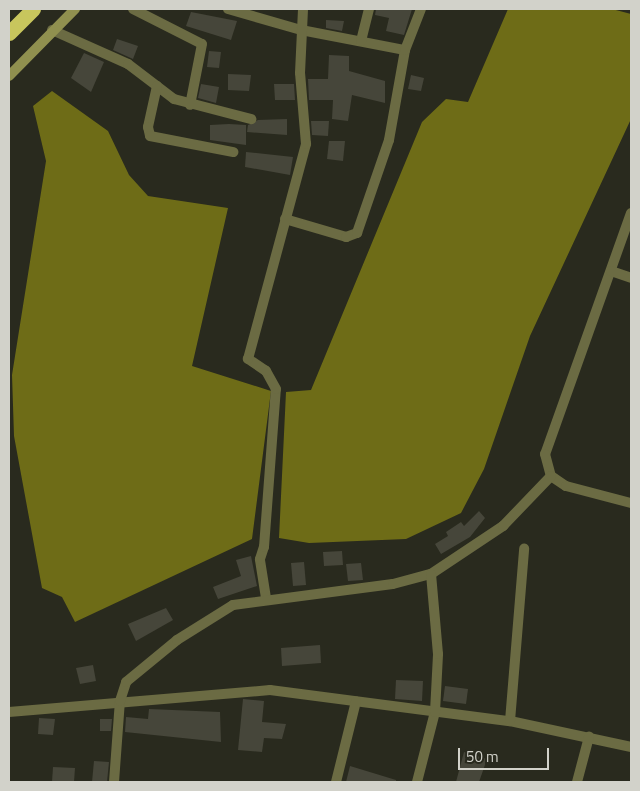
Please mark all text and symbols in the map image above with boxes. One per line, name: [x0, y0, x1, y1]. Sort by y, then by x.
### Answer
scale bar: [460, 738, 551, 770]
text: 50 m: [466, 745, 499, 768]

